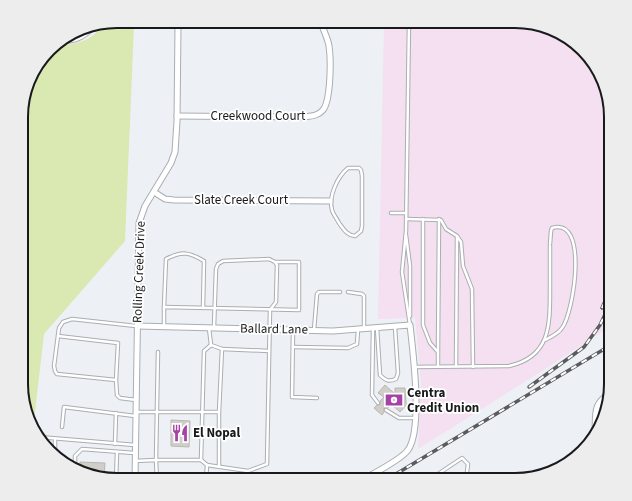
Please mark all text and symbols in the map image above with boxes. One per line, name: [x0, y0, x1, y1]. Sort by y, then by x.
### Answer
street label: Creekwood Court: [211, 107, 306, 125]
street label: Slate Creek Court: [194, 191, 289, 209]
street label: Rolling Creek Drive: [128, 221, 150, 323]
street label: Ballard Lane: [240, 319, 308, 339]
place label: Centra Credit Union: [407, 384, 479, 417]
bank icon: Centra Credit Union: [384, 390, 404, 410]
restaurant icon: El Nopal: [170, 423, 190, 443]
place label: El Nopal: [193, 424, 240, 442]

